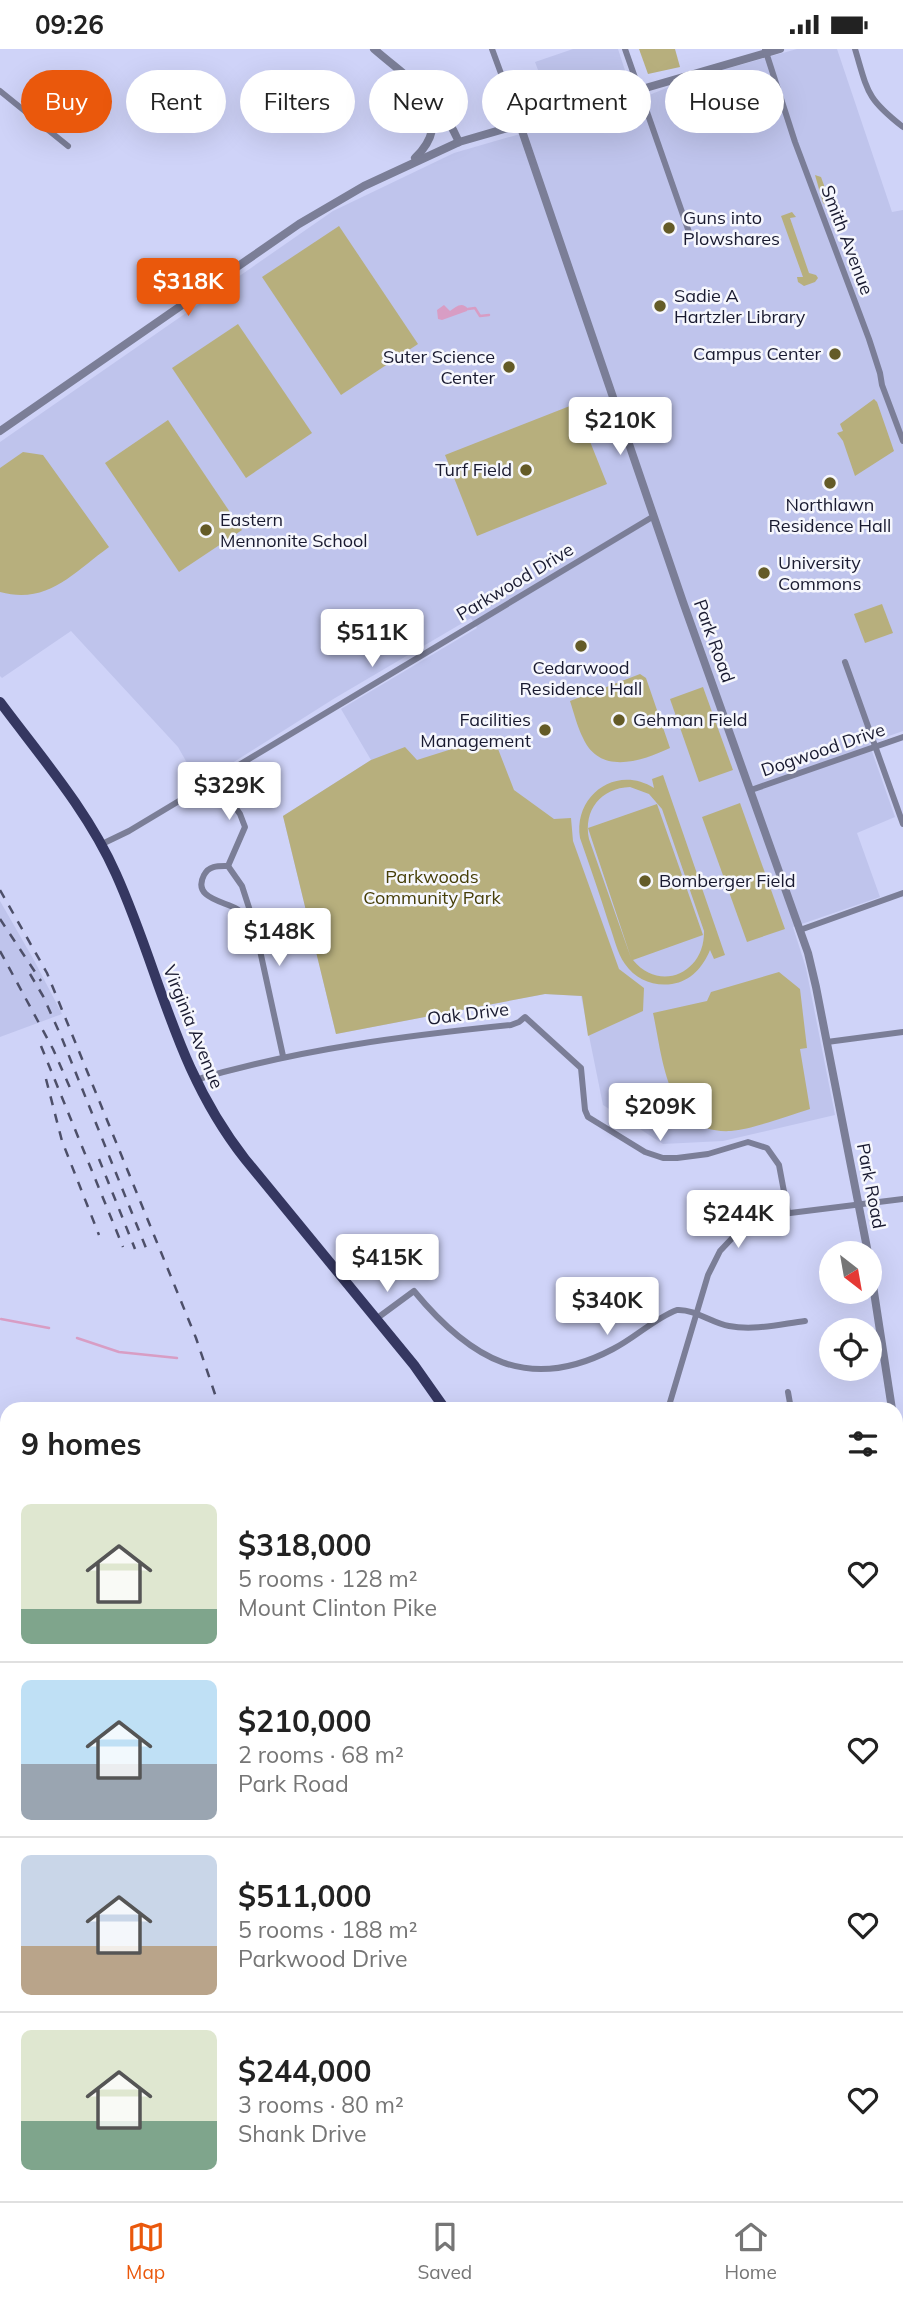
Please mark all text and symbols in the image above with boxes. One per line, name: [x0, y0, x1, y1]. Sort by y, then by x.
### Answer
text: 09:26: [35, 8, 104, 41]
chip: Buy: [21, 70, 112, 133]
chip: Rent: [126, 70, 226, 133]
chip: Filters: [240, 70, 355, 133]
chip: New: [369, 70, 468, 133]
chip: Apartment: [482, 70, 651, 133]
chip: House: [665, 70, 784, 133]
street label: Smith Avenue: [816, 182, 879, 298]
place label: Guns into Plowshares: [683, 206, 780, 250]
marker: Guns into Plowshares: [661, 220, 677, 236]
pin: $318K: [139, 259, 237, 318]
text: $318K: [153, 266, 223, 295]
place label: Sadie A Hartzler Library: [674, 284, 806, 328]
marker: Sadie A Hartzler Library: [652, 298, 668, 314]
place label: Campus Center: [693, 342, 821, 365]
place label: Suter Science Center: [383, 345, 495, 389]
marker: Campus Center: [827, 346, 843, 362]
marker: Suter Science Center: [501, 359, 517, 375]
pin: $210K: [571, 397, 669, 457]
text: $210K: [585, 405, 655, 434]
place label: Turf Field: [435, 458, 512, 481]
marker: Turf Field: [518, 462, 534, 478]
marker: Northlawn Residence Hall: [822, 475, 838, 491]
place label: Northlawn Residence Hall: [769, 493, 891, 537]
place label: Eastern Mennonite School: [220, 508, 368, 552]
marker: Eastern Mennonite School: [198, 522, 214, 538]
street label: Parkwood Drive: [452, 538, 578, 626]
place label: University Commons: [778, 551, 861, 595]
marker: University Commons: [756, 565, 772, 581]
street label: Park Road: [689, 596, 740, 686]
pin: $511K: [323, 609, 421, 669]
text: $511K: [337, 617, 407, 646]
marker: Cedarwood Residence Hall: [573, 638, 589, 654]
place label: Cedarwood Residence Hall: [520, 656, 642, 700]
place label: Facilities Management: [420, 708, 531, 752]
place label: Gehman Field: [633, 708, 748, 731]
marker: Gehman Field: [611, 712, 627, 728]
street label: Dogwood Drive: [758, 718, 888, 782]
marker: Facilities Management: [537, 722, 553, 738]
pin: $329K: [180, 763, 278, 822]
text: $329K: [194, 770, 264, 799]
park label: Parkwoods Community Park: [363, 865, 501, 909]
place label: Bomberger Field: [659, 869, 796, 892]
marker: Bomberger Field: [637, 873, 653, 889]
pin: $148K: [230, 909, 328, 968]
text: $148K: [244, 916, 314, 945]
street label: Virginia Avenue: [158, 962, 229, 1092]
street label: Oak Drive: [426, 997, 510, 1030]
pin: $209K: [611, 1083, 709, 1143]
text: $209K: [625, 1091, 695, 1120]
street label: Park Road: [852, 1141, 891, 1231]
pin: $244K: [689, 1191, 787, 1250]
text: $244K: [703, 1198, 773, 1227]
pin: $415K: [338, 1235, 436, 1294]
north arrow: [819, 1241, 882, 1304]
map controls: [819, 1241, 882, 1381]
text: $415K: [352, 1242, 422, 1271]
pin: $340K: [558, 1277, 656, 1337]
text: $340K: [572, 1285, 642, 1314]
button: locate: [819, 1318, 882, 1381]
text: 9 homes: [21, 1425, 142, 1463]
icon: filters: [844, 1425, 882, 1463]
text: $318,000: [238, 1526, 371, 1564]
icon: home: [77, 1532, 161, 1616]
icon: heart: [844, 1555, 882, 1593]
text: 5 rooms · 128 m²: [238, 1564, 418, 1593]
text: Mount Clinton Pike: [238, 1593, 437, 1622]
text: $210,000: [238, 1702, 371, 1740]
icon: home: [77, 1708, 161, 1792]
icon: heart: [844, 1731, 882, 1769]
text: 2 rooms · 68 m²: [238, 1740, 404, 1769]
text: Park Road: [238, 1769, 349, 1798]
text: $511,000: [238, 1877, 371, 1915]
icon: home: [77, 1883, 161, 1967]
icon: heart: [844, 1906, 882, 1944]
text: 5 rooms · 188 m²: [238, 1915, 418, 1944]
text: Parkwood Drive: [238, 1944, 407, 1973]
text: $244,000: [238, 2052, 371, 2090]
icon: home: [77, 2058, 161, 2142]
icon: heart: [844, 2081, 882, 2119]
text: 3 rooms · 80 m²: [238, 2090, 404, 2119]
text: Shank Drive: [238, 2119, 367, 2148]
tab: Map: [126, 2218, 165, 2284]
tab: Saved: [417, 2218, 472, 2284]
tab: Home: [724, 2218, 777, 2284]

